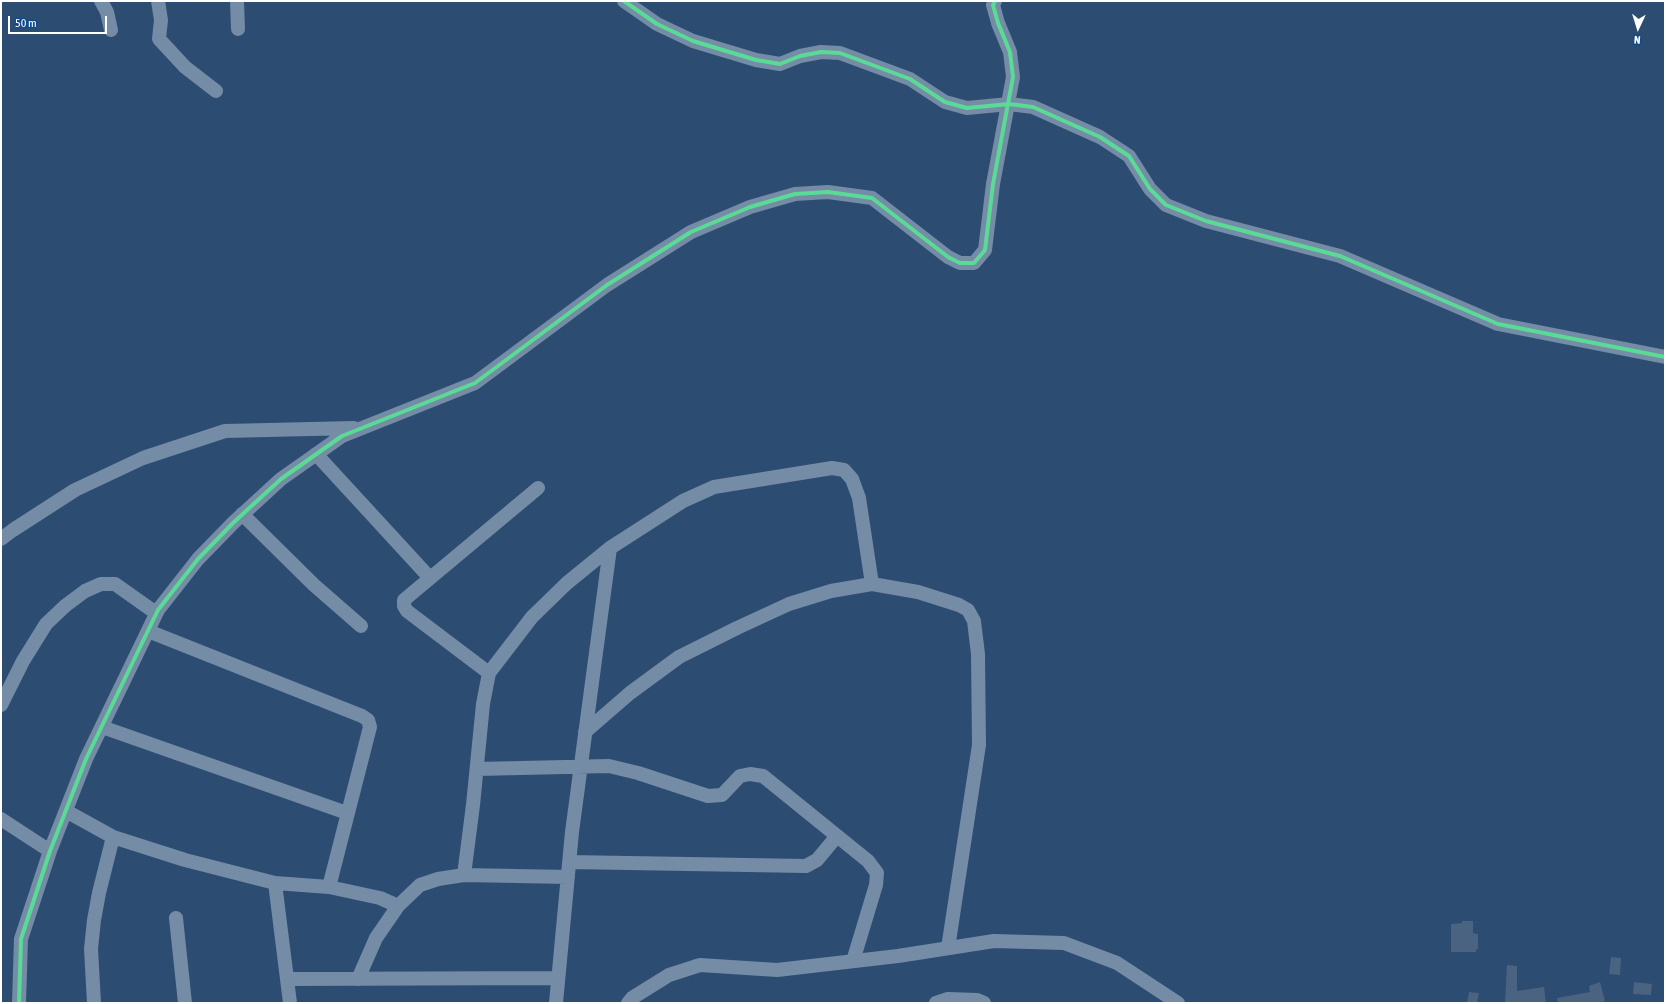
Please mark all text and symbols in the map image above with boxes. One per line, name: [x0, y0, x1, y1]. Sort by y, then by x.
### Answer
scale bar: [10, 8, 109, 34]
north arrow: [1618, 8, 1658, 48]
text: 50 m: [15, 16, 37, 30]
text: N: [1634, 34, 1641, 46]

